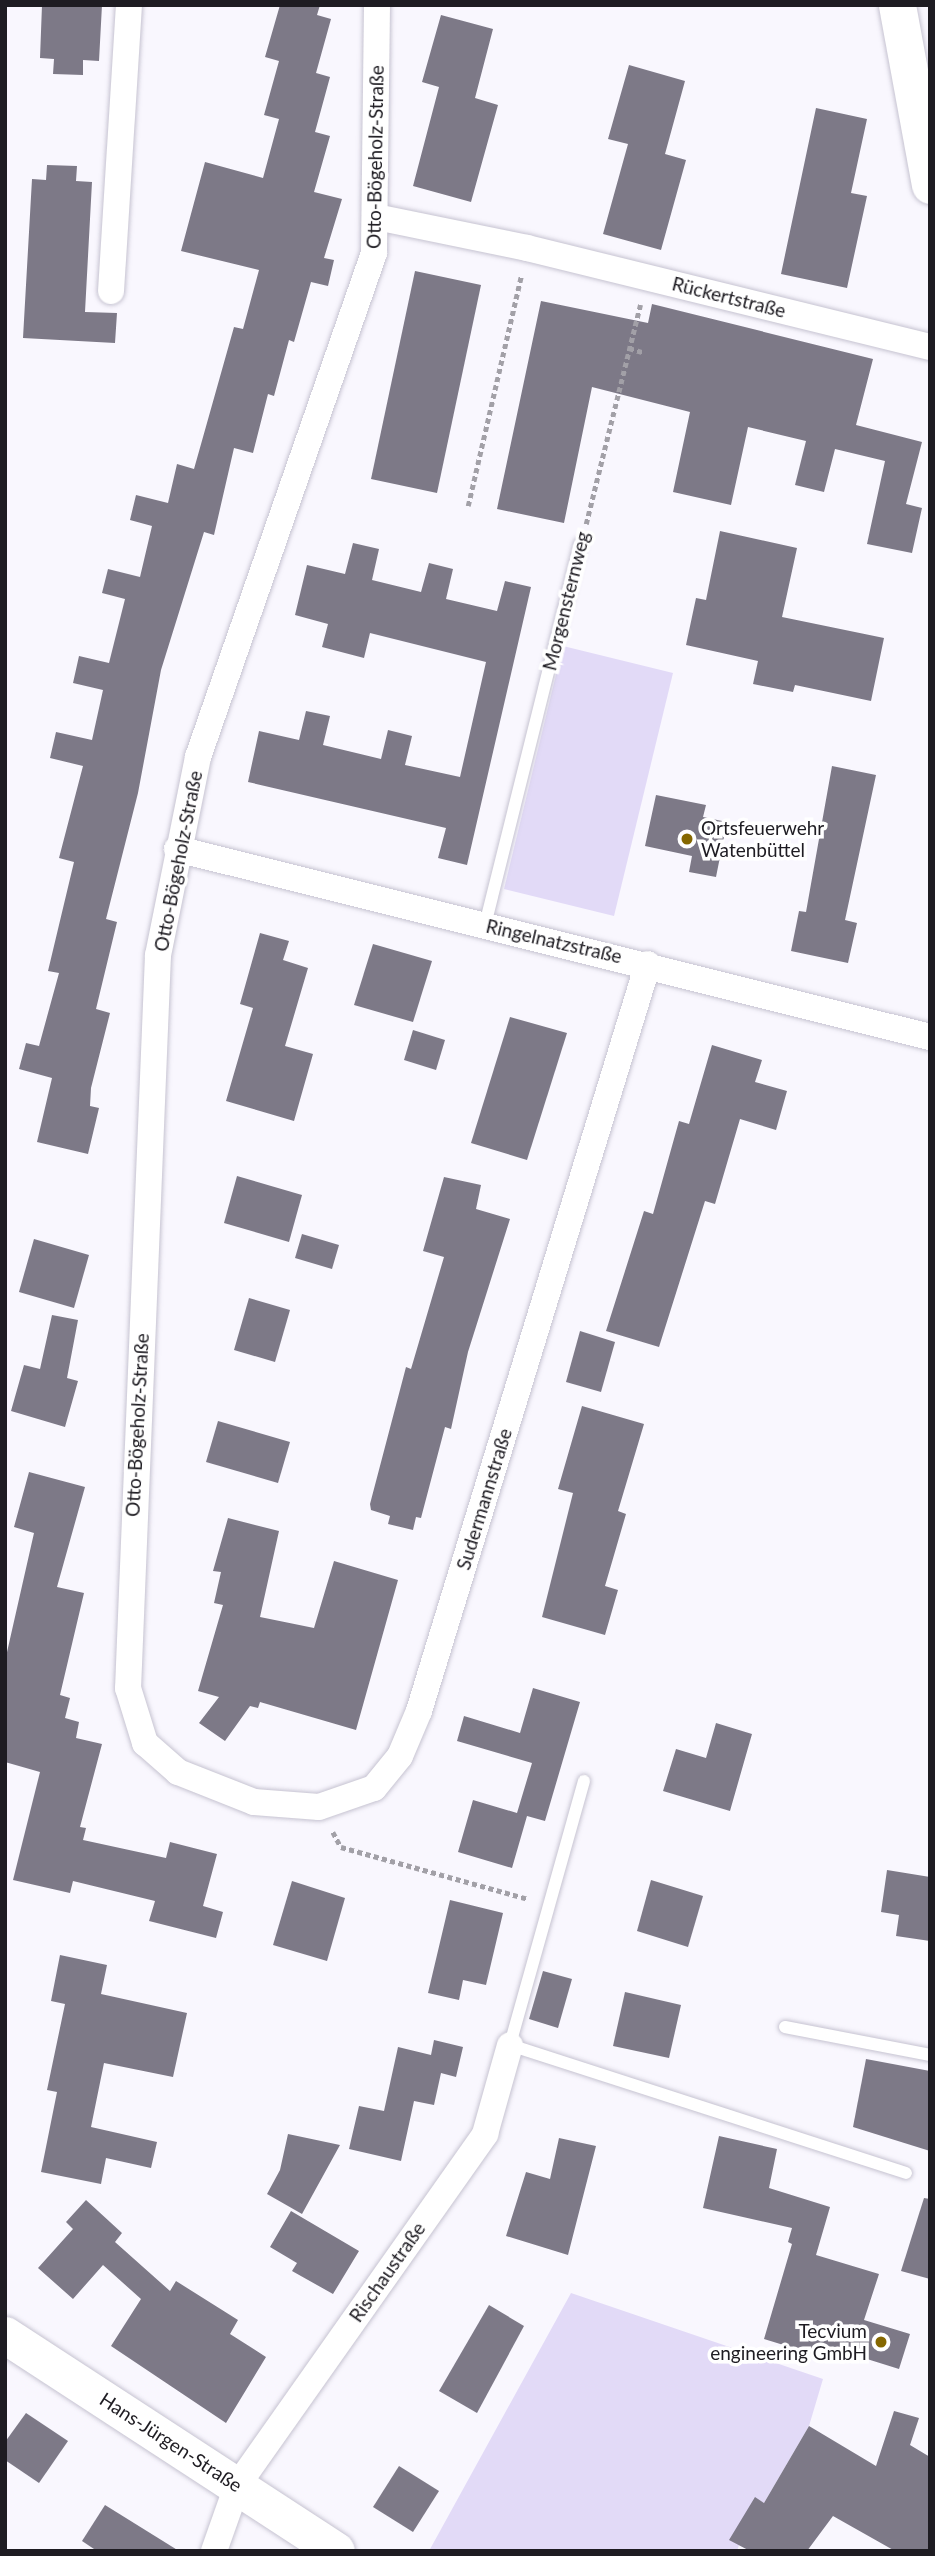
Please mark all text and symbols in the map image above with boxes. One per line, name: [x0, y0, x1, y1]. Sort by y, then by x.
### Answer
street label: Otto-Bögeholz-Straße: [362, 65, 388, 249]
street label: Rückertstraße: [670, 272, 788, 322]
street label: Morgensternweg: [538, 529, 594, 673]
street label: Otto-Bögeholz-Straße: [149, 769, 207, 953]
place label: Ortsfeuerwehr Watenbüttel: [701, 817, 824, 861]
marker: Ortsfeuerwehr Watenbüttel: [679, 831, 695, 847]
street label: Ringelnatzstraße: [484, 914, 624, 968]
street label: Otto-Bögeholz-Straße: [121, 1333, 153, 1517]
street label: Sudermannstraße: [452, 1425, 516, 1573]
street label: Rischaustraße: [344, 2218, 430, 2326]
place label: Tecvium engineering GmbH: [710, 2320, 867, 2364]
marker: Tecvium engineering GmbH: [873, 2334, 889, 2350]
street label: Hans-Jürgen-Straße: [96, 2388, 246, 2496]

